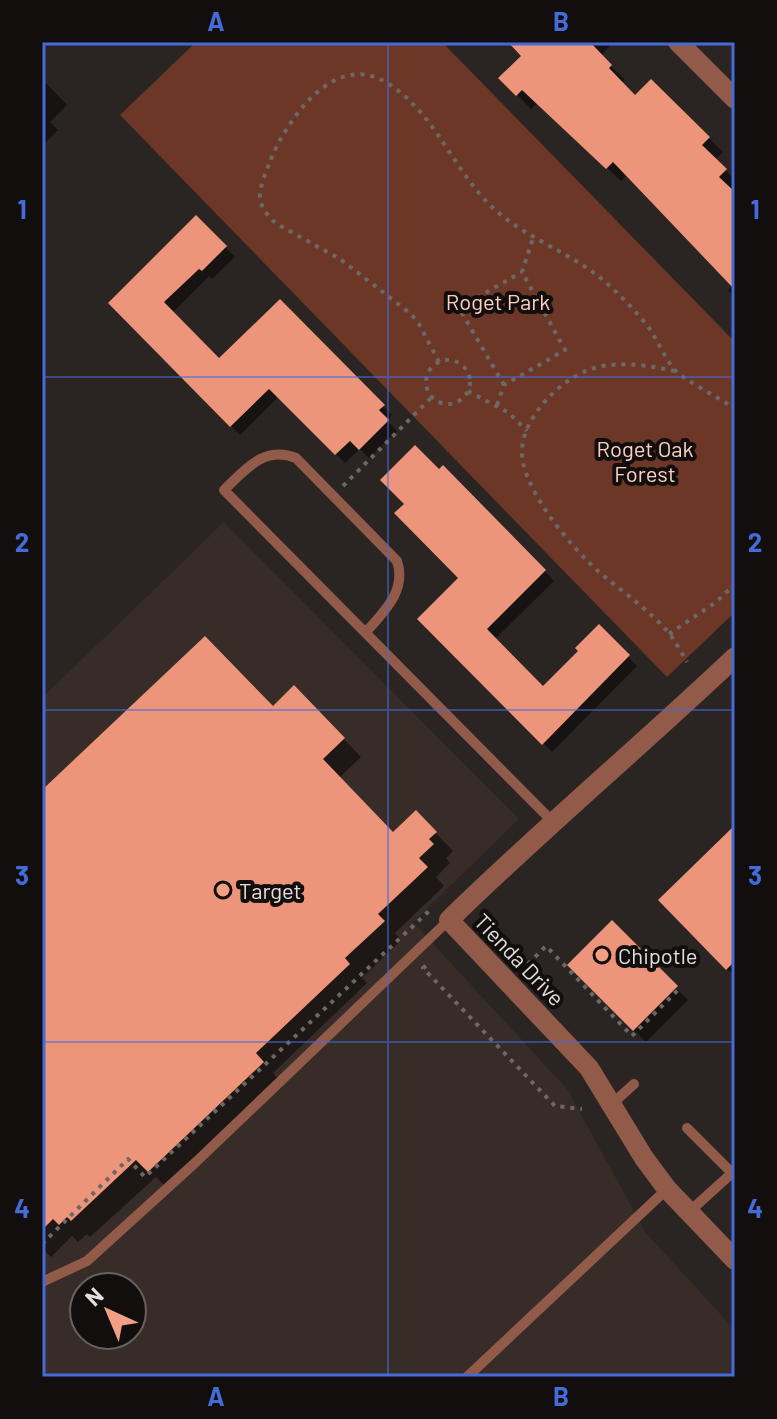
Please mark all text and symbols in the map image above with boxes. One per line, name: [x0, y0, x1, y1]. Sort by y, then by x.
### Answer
text: A: [207, 5, 225, 36]
text: B: [553, 5, 569, 36]
text: 1: [17, 193, 27, 224]
text: 1: [750, 193, 760, 224]
park label: Roget Park: [446, 288, 550, 314]
park label: Roget Oak Forest: [597, 435, 693, 486]
text: 2: [15, 526, 29, 557]
text: 2: [748, 526, 762, 557]
text: 3: [15, 859, 29, 890]
text: 3: [748, 859, 762, 890]
place label: Target: [239, 877, 302, 903]
marker: Target: [214, 881, 232, 899]
street label: Tienda Drive: [470, 908, 570, 1010]
place label: Chipotle: [618, 942, 697, 968]
marker: Chipotle: [593, 946, 611, 964]
text: 4: [14, 1192, 30, 1223]
text: 4: [747, 1192, 763, 1223]
north arrow: [68, 1271, 148, 1351]
text: N: [79, 1281, 108, 1310]
text: A: [207, 1380, 225, 1411]
text: B: [553, 1380, 569, 1411]

